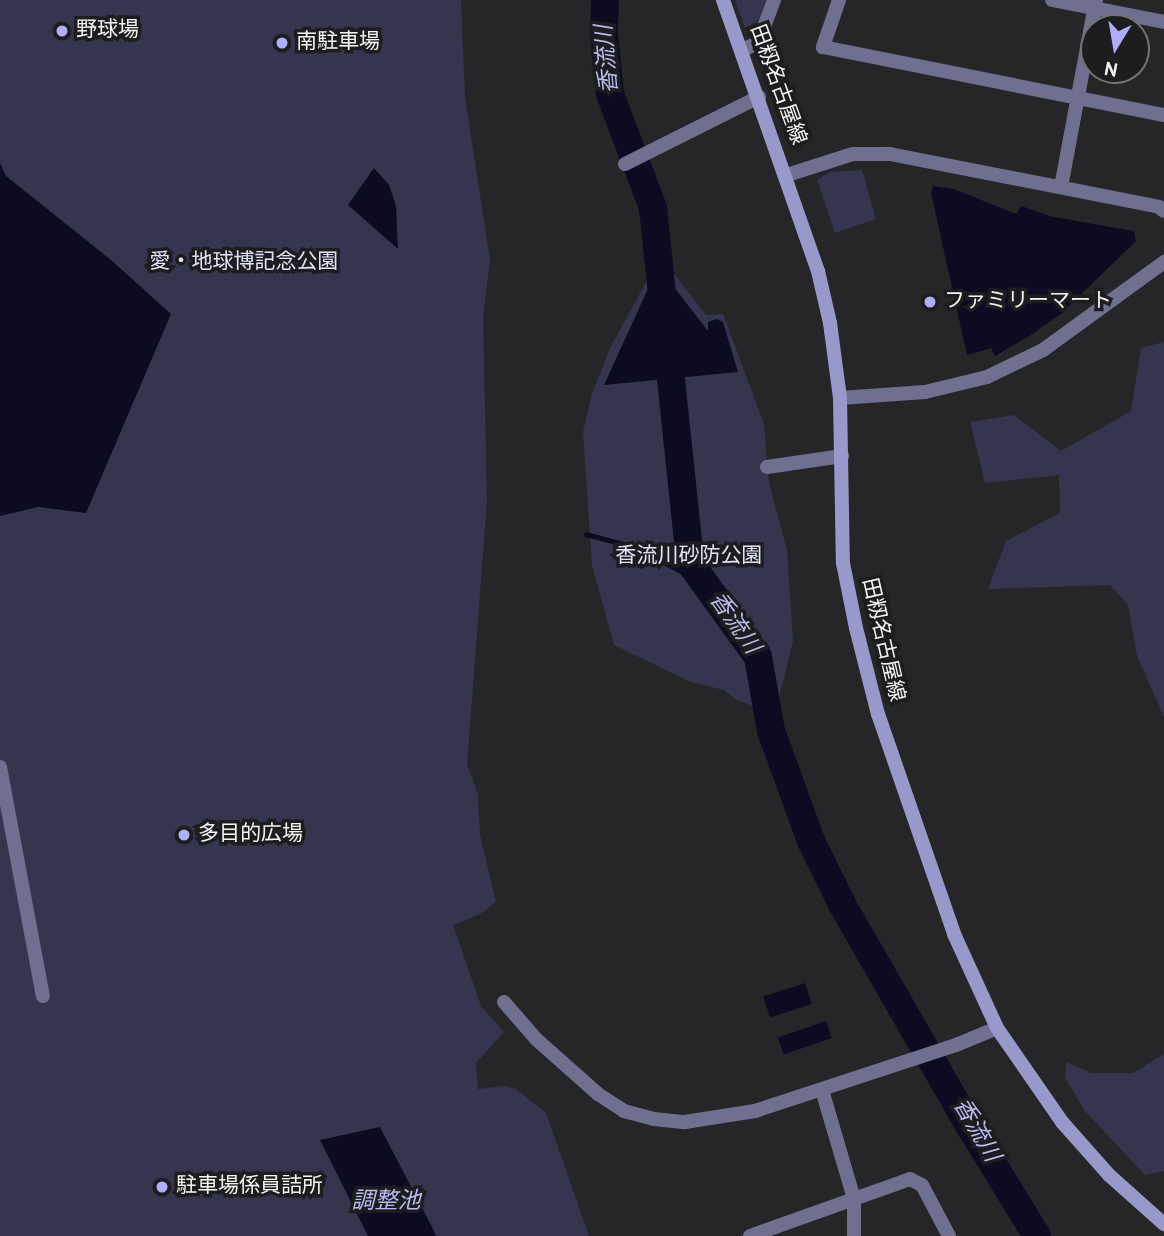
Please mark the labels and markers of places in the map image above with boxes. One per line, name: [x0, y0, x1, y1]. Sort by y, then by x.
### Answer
place label: 野球場: [76, 18, 139, 44]
marker: 野球場: [54, 23, 70, 39]
place label: 南駐車場: [296, 30, 380, 56]
marker: 南駐車場: [274, 35, 290, 51]
place label: ファミリーマート: [944, 289, 1112, 315]
marker: ファミリーマート: [922, 294, 938, 310]
place label: 多目的広場: [198, 822, 303, 848]
marker: 多目的広場: [176, 827, 192, 843]
place label: 駐車場係員詰所: [176, 1174, 323, 1200]
marker: 駐車場係員詰所: [154, 1179, 170, 1195]

